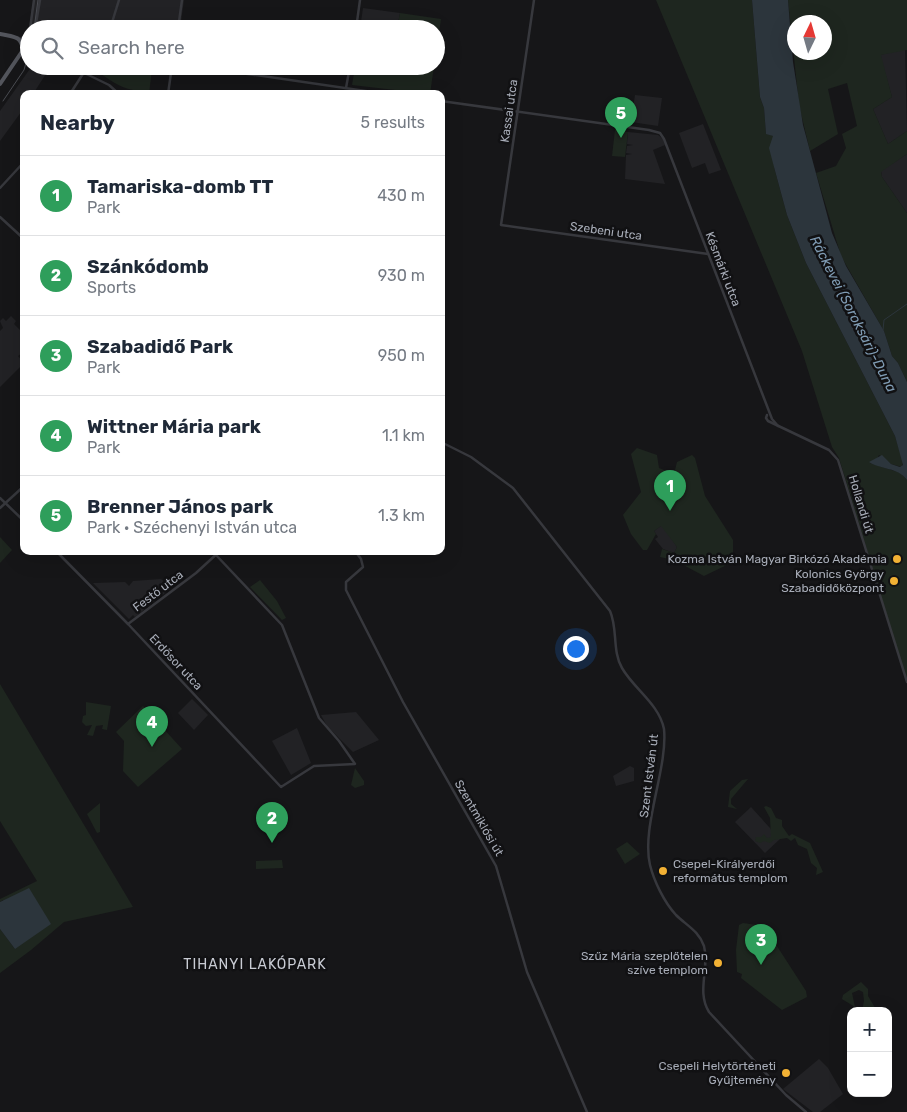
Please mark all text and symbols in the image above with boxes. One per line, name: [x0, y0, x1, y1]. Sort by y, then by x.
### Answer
north arrow: [787, 15, 832, 60]
search box: [20, 20, 445, 75]
icon: search: [38, 34, 66, 62]
text: Search here: [78, 36, 185, 59]
street label: Kassai utca: [498, 79, 520, 143]
pin: 5: [605, 97, 637, 138]
text: Nearby: [40, 110, 115, 135]
text: 5 results: [361, 113, 425, 132]
text: Tamariska-domb TT: [87, 175, 273, 198]
text: 1: [52, 186, 60, 205]
text: 430 m: [377, 186, 425, 205]
text: Park: [87, 198, 120, 217]
street label: Szebeni utca: [569, 219, 643, 243]
street label: Késmárki utca: [702, 230, 744, 308]
water label: Ráckevei (Soroksári)-Duna: [806, 233, 900, 395]
text: Szánkódomb: [87, 255, 209, 278]
text: 2: [51, 266, 61, 285]
text: 930 m: [378, 266, 425, 285]
text: Sports: [87, 278, 136, 297]
text: Szabadidő Park: [87, 335, 233, 358]
text: 3: [51, 346, 61, 365]
text: 950 m: [378, 346, 425, 365]
text: Park: [87, 358, 120, 377]
text: Wittner Mária park: [87, 415, 261, 438]
text: 4: [51, 426, 61, 445]
text: 1.1 km: [382, 426, 425, 445]
text: Park: [87, 438, 120, 457]
pin: 1: [654, 470, 686, 511]
street label: Hollandi út: [846, 473, 877, 535]
text: Brenner János park: [87, 495, 273, 518]
text: 5: [51, 506, 61, 525]
text: 1.3 km: [378, 506, 425, 525]
text: Park · Széchenyi István utca: [87, 518, 297, 537]
place label: Kozma István Magyar Birkózó Akadémia: [668, 552, 887, 566]
marker: Kozma István Magyar Birkózó Akadémia: [891, 553, 903, 565]
place label: Kolonics György Szabadidőközpont: [781, 567, 884, 595]
street label: Festő utca: [130, 568, 186, 614]
marker: Kolonics György Szabadidőközpont: [888, 575, 900, 587]
street label: Erdősor utca: [147, 631, 205, 693]
your location: [563, 636, 589, 662]
pin: 4: [136, 706, 168, 747]
street label: Szent István út: [637, 733, 661, 819]
street label: Szentmiklósi út: [452, 777, 507, 859]
pin: 2: [256, 802, 288, 843]
place label: Csepel-Királyerdői református templom: [673, 857, 788, 885]
marker: Csepel-Királyerdői református templom: [657, 865, 669, 877]
pin: 3: [745, 924, 777, 965]
place label: Szűz Mária szeplőtelen szíve templom: [581, 949, 708, 977]
district label: TIHANYI LAKÓPARK: [183, 955, 327, 973]
marker: Szűz Mária szeplőtelen szíve templom: [712, 957, 724, 969]
map controls: [847, 1007, 892, 1097]
button: +: [847, 1007, 892, 1052]
button: −: [847, 1052, 892, 1097]
place label: Csepeli Helytörténeti Gyűjtemény: [659, 1059, 776, 1087]
marker: Csepeli Helytörténeti Gyűjtemény: [780, 1067, 792, 1079]

